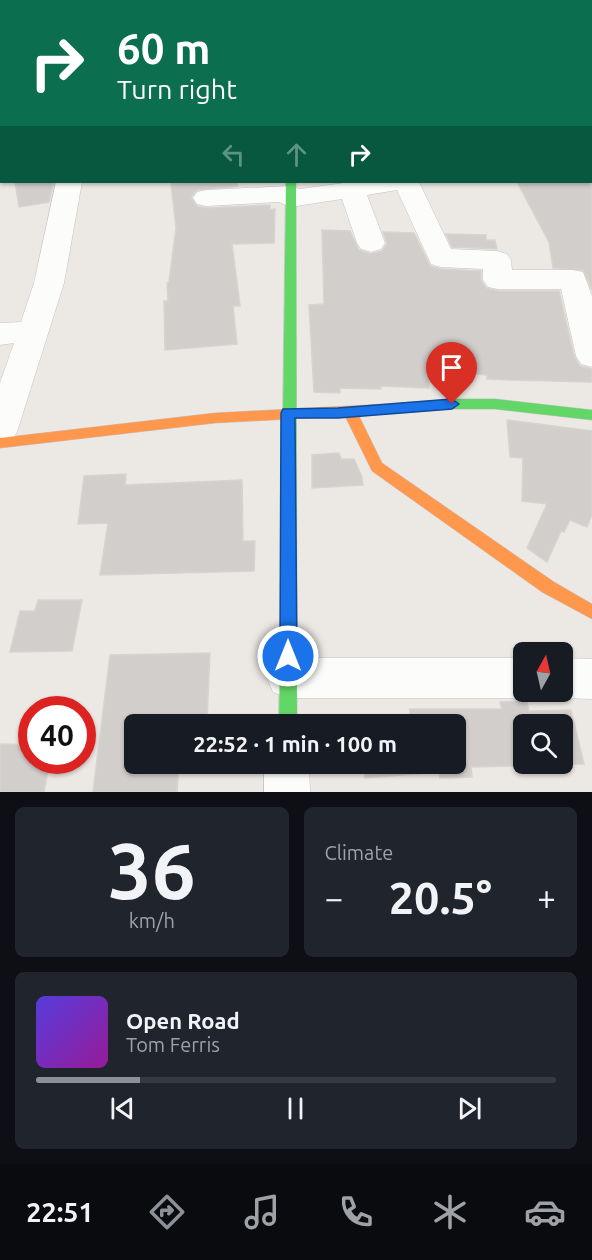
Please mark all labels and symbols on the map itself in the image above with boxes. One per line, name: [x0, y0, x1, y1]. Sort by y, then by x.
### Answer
pin: [426, 342, 477, 404]
position arrow: [256, 624, 320, 688]
north arrow: [513, 642, 573, 702]
speed limit sign: 40: [18, 696, 96, 774]

